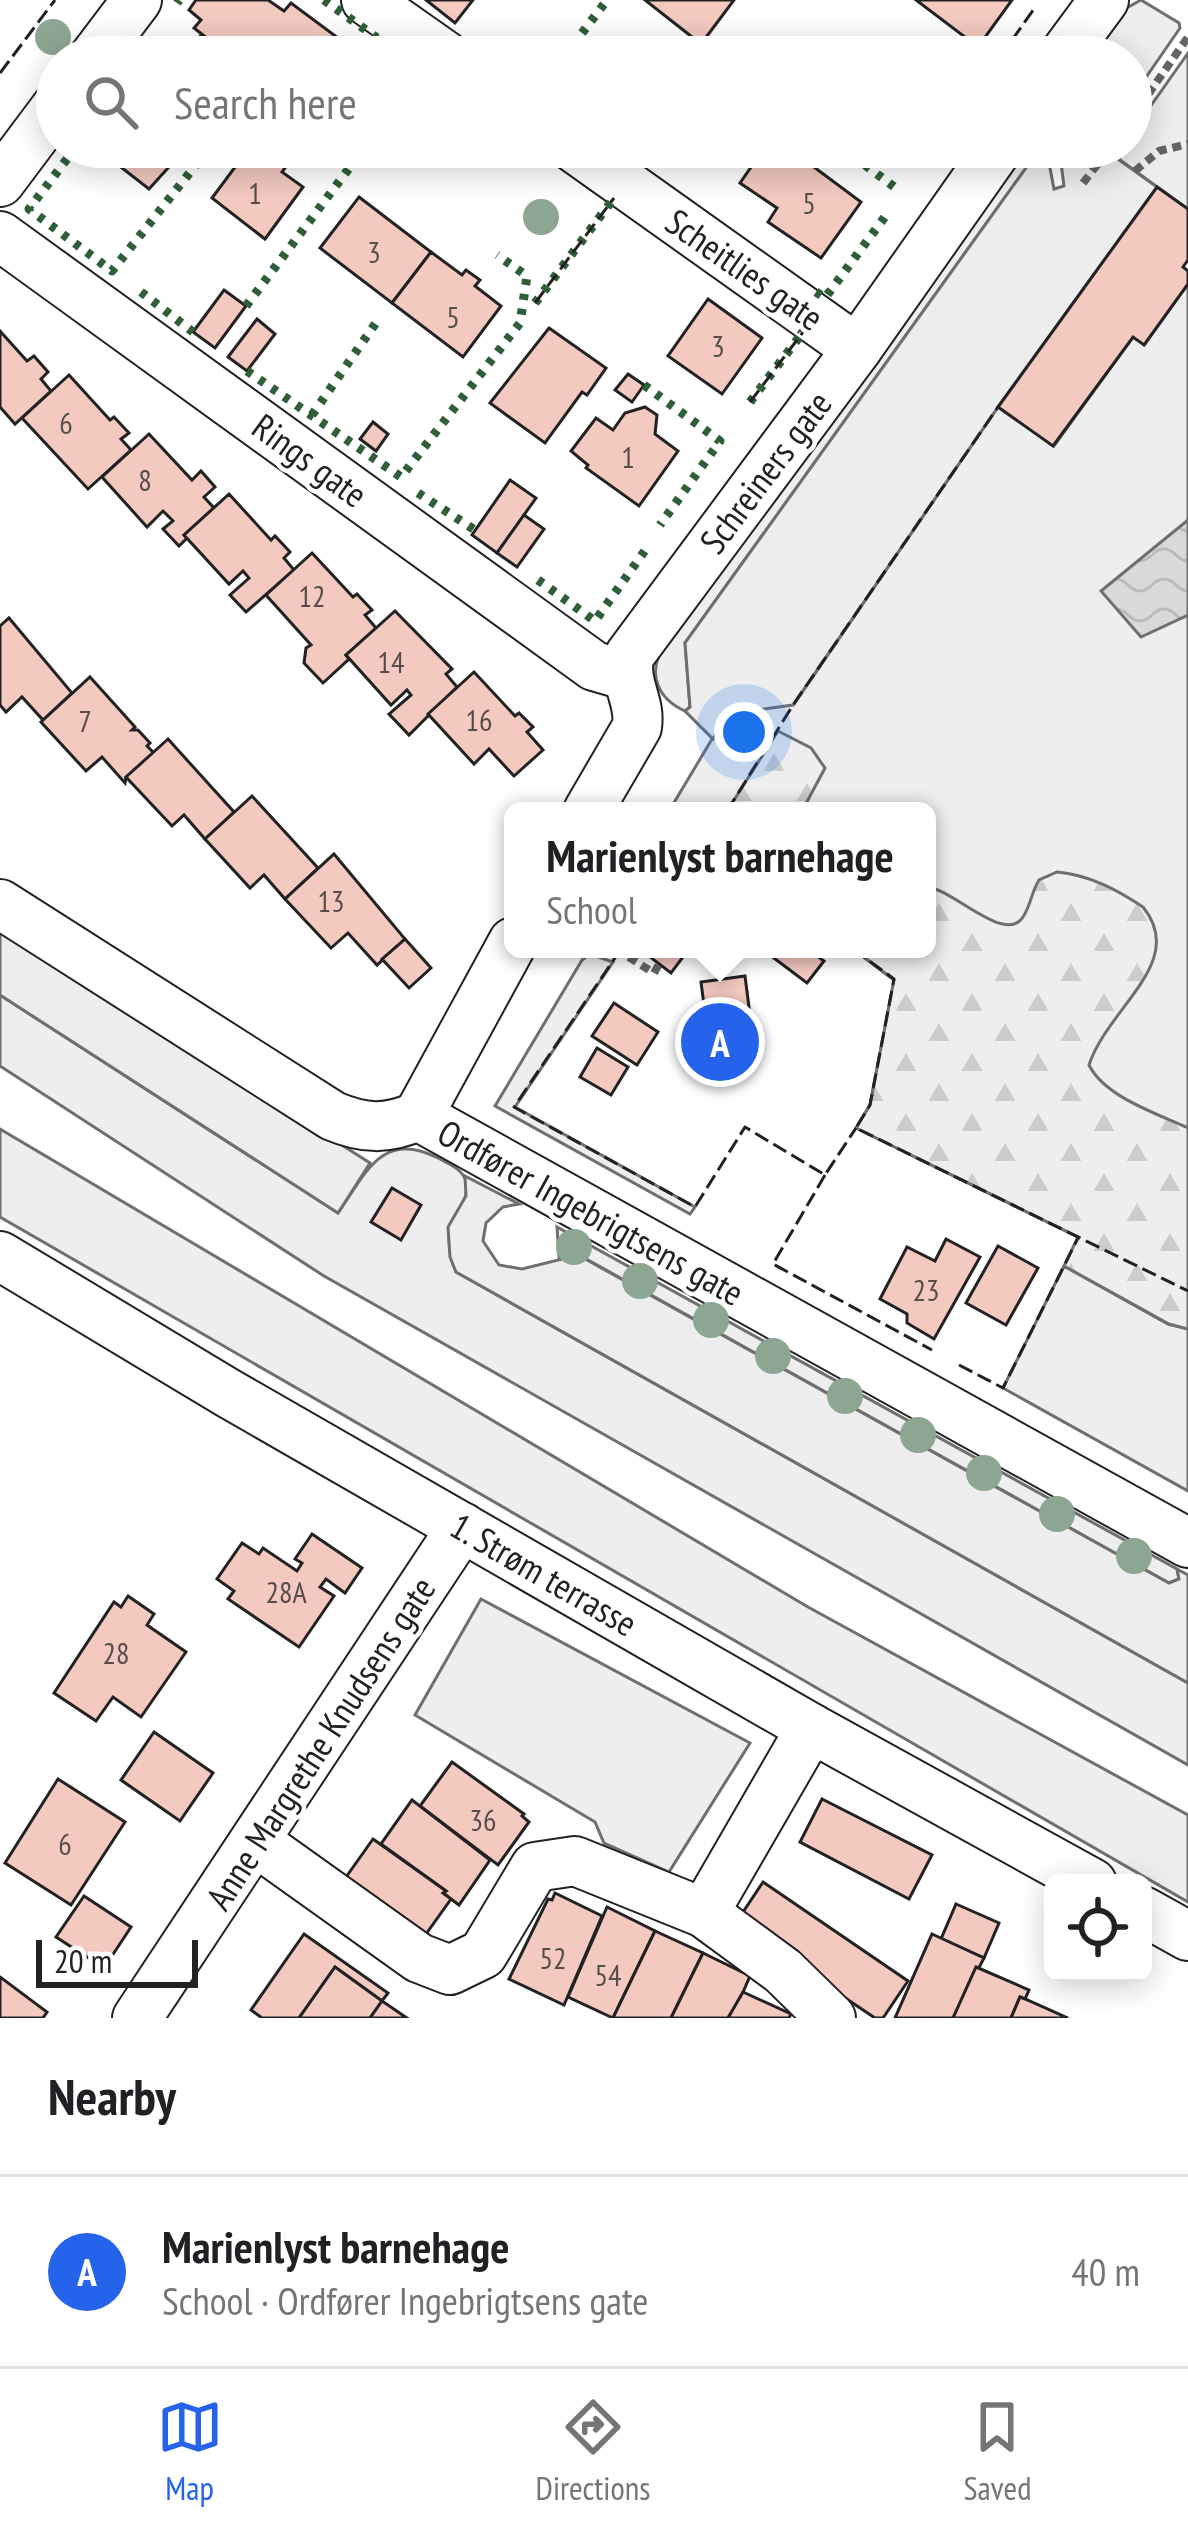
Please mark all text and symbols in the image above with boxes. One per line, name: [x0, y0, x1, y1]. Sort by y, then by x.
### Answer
search box: [36, 36, 1152, 168]
icon: search: [78, 69, 144, 135]
text: Search here: [174, 73, 357, 131]
house number: 1: [248, 173, 262, 212]
house number: 5: [802, 183, 816, 222]
street label: Scheitlies gate: [657, 198, 833, 340]
house number: 3: [367, 232, 381, 271]
house number: 5: [446, 297, 460, 336]
house number: 3: [711, 326, 725, 365]
street label: Schreiners gate: [689, 381, 841, 563]
house number: 6: [59, 403, 73, 442]
street label: Rings gate: [243, 403, 377, 517]
house number: 1: [621, 437, 635, 476]
house number: 8: [138, 460, 152, 499]
house number: 12: [299, 576, 326, 615]
house number: 14: [378, 642, 405, 681]
house number: 16: [466, 700, 493, 739]
house number: 7: [78, 701, 92, 740]
your location: [714, 702, 774, 762]
popup: [504, 802, 936, 958]
text: Marienlyst barnehage: [546, 826, 894, 884]
house number: 13: [318, 881, 345, 920]
text: School: [546, 884, 637, 935]
pin: A: [681, 997, 759, 1087]
street label: Ordfører Ingebrigtsens gate: [430, 1108, 752, 1316]
house number: 23: [913, 1270, 940, 1309]
street label: 1. Strøm terrasse: [442, 1502, 646, 1646]
street label: Anne Margrethe Knudsens gate: [195, 1568, 445, 1918]
house number: 28A: [265, 1572, 307, 1611]
house number: 28: [103, 1633, 130, 1672]
house number: 36: [470, 1800, 497, 1839]
house number: 6: [58, 1824, 72, 1863]
map controls: [1044, 1874, 1152, 1982]
button: locate: [1044, 1874, 1152, 1982]
scale bar: [36, 1934, 198, 1987]
house number: 52: [540, 1938, 567, 1977]
text: 20 m: [54, 1939, 112, 1982]
house number: 54: [595, 1955, 622, 1994]
text: Nearby: [48, 2063, 176, 2129]
text: Marienlyst barnehage: [162, 2217, 509, 2275]
text: A: [77, 2246, 97, 2297]
text: 40 m: [1071, 2246, 1140, 2297]
text: School · Ordfører Ingebrigtsens gate: [162, 2275, 648, 2326]
tab: Map: [157, 2394, 223, 2509]
tab: Directions: [536, 2394, 650, 2509]
tab: Saved: [963, 2394, 1031, 2509]

